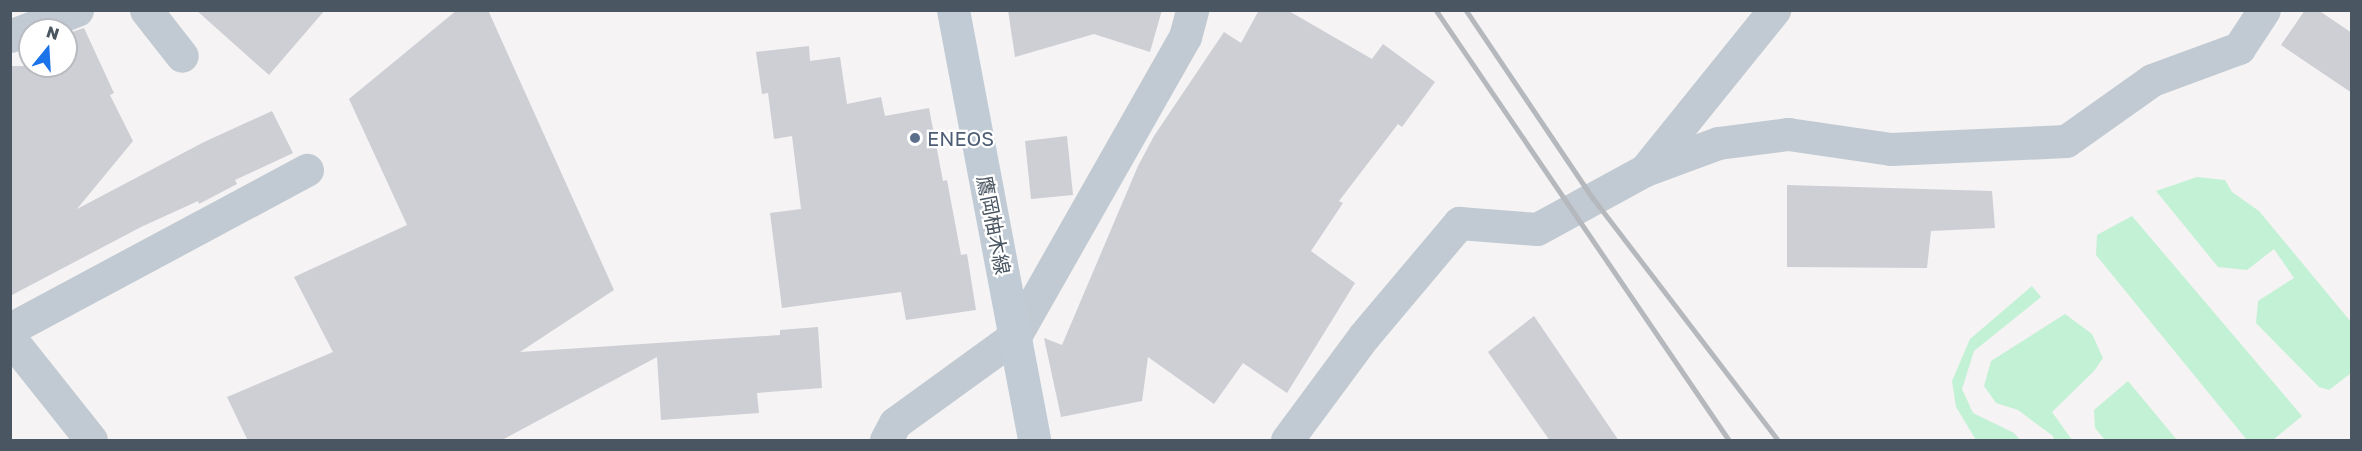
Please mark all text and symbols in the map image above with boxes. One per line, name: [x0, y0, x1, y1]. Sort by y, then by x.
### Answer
north arrow: [18, 18, 78, 78]
text: N: [44, 21, 62, 44]
place label: ENEOS: [927, 126, 994, 150]
marker: ENEOS: [908, 131, 922, 145]
street label: 鷹岡柚木線: [973, 174, 1015, 276]

